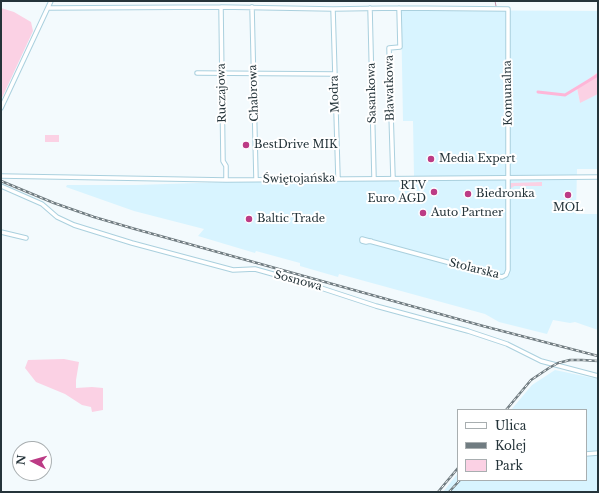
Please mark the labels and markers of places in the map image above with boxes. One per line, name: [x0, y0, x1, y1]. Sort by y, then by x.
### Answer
place label: BestDrive MIK: [254, 138, 338, 152]
marker: BestDrive MIK: [241, 140, 251, 150]
place label: Media Expert: [439, 152, 515, 166]
marker: Media Expert: [426, 154, 436, 164]
place label: RTV Euro AGD: [368, 179, 426, 205]
marker: RTV Euro AGD: [429, 187, 439, 197]
place label: Biedronka: [476, 187, 535, 201]
marker: Biedronka: [463, 189, 473, 199]
marker: MOL: [563, 190, 573, 200]
place label: MOL: [553, 201, 583, 215]
place label: Auto Partner: [431, 206, 503, 220]
marker: Auto Partner: [418, 208, 428, 218]
place label: Baltic Trade: [257, 212, 325, 226]
marker: Baltic Trade: [244, 214, 254, 224]

